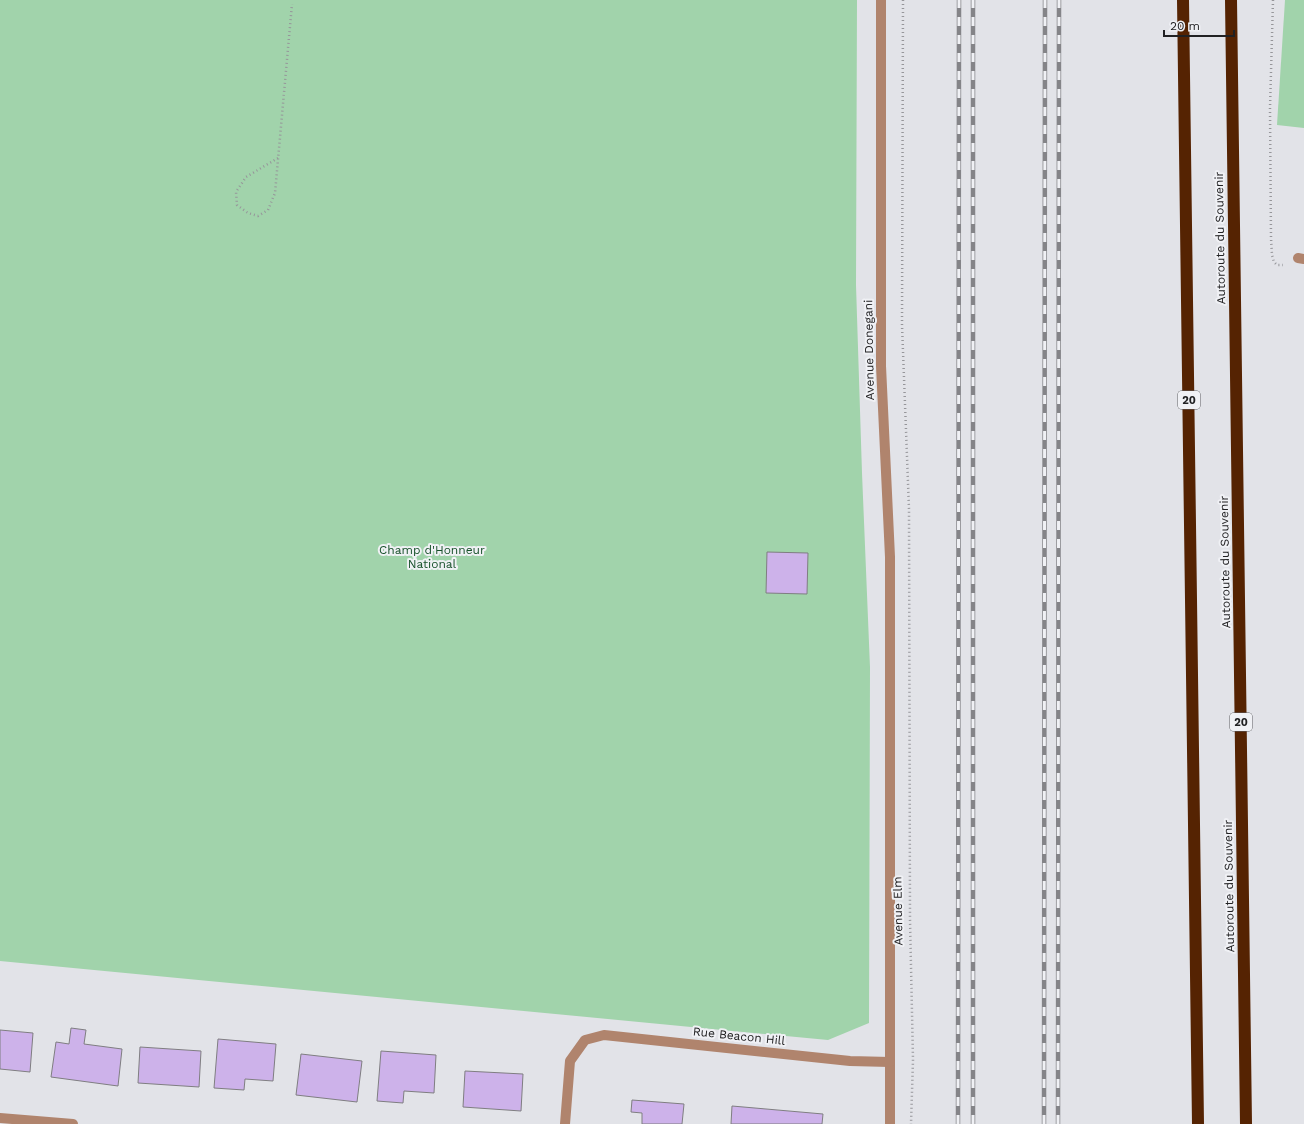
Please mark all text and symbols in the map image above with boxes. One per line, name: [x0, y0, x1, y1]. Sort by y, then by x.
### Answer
scale bar: [1164, 12, 1234, 38]
text: 20 m: [1170, 19, 1200, 33]
street label: Autoroute du Souvenir: [1212, 171, 1228, 305]
street label: Avenue Donegani: [861, 300, 877, 400]
road number: 20: [1178, 391, 1200, 409]
street label: Autoroute du Souvenir: [1217, 495, 1233, 629]
park label: Champ d'Honneur National: [379, 543, 485, 571]
road number: 20: [1230, 713, 1252, 731]
street label: Autoroute du Souvenir: [1221, 819, 1237, 953]
street label: Avenue Elm: [890, 876, 906, 946]
street label: Rue Beacon Hill: [692, 1024, 786, 1048]

